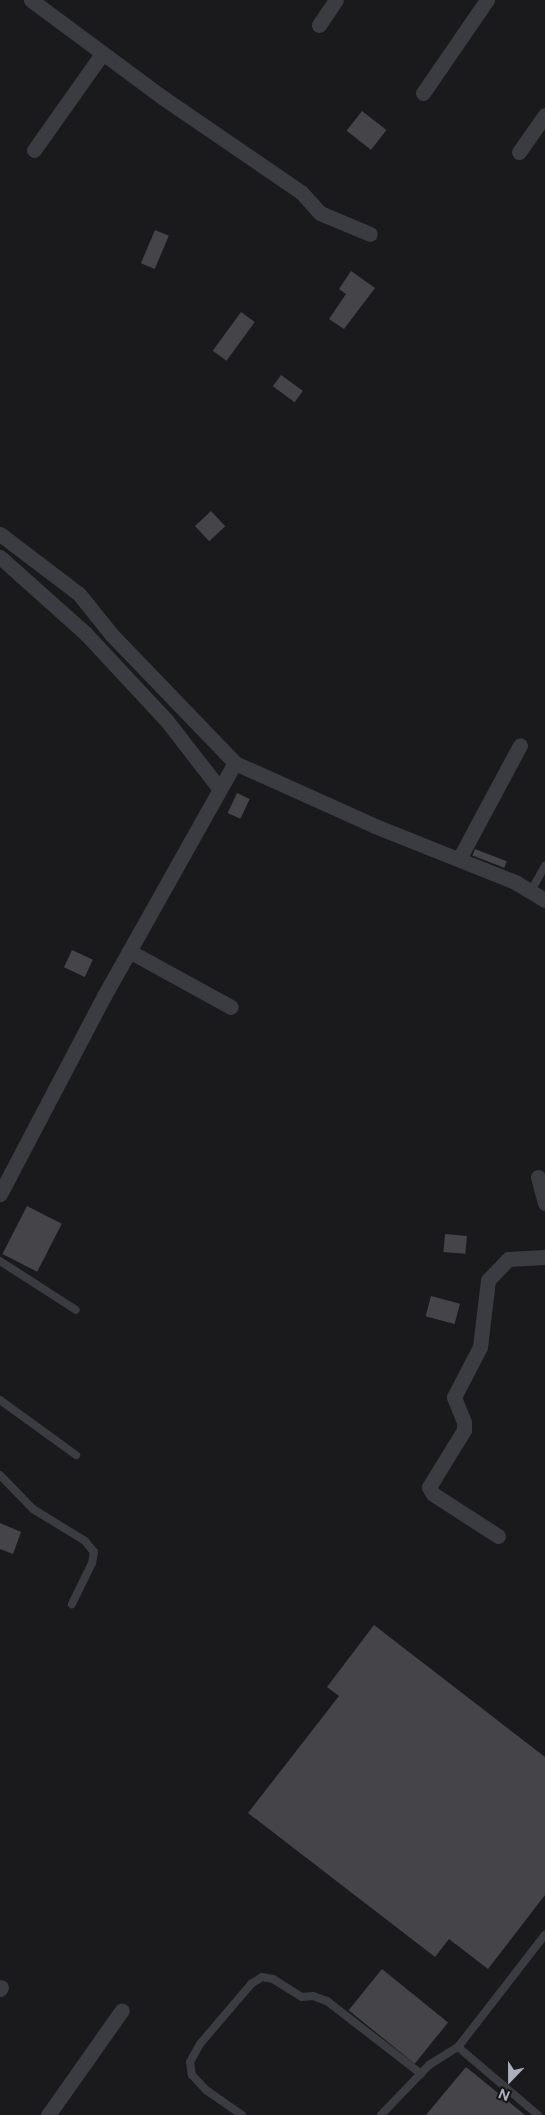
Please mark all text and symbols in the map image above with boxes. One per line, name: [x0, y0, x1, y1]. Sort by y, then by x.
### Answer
north arrow: [485, 2055, 535, 2105]
text: N: [496, 2084, 512, 2104]

